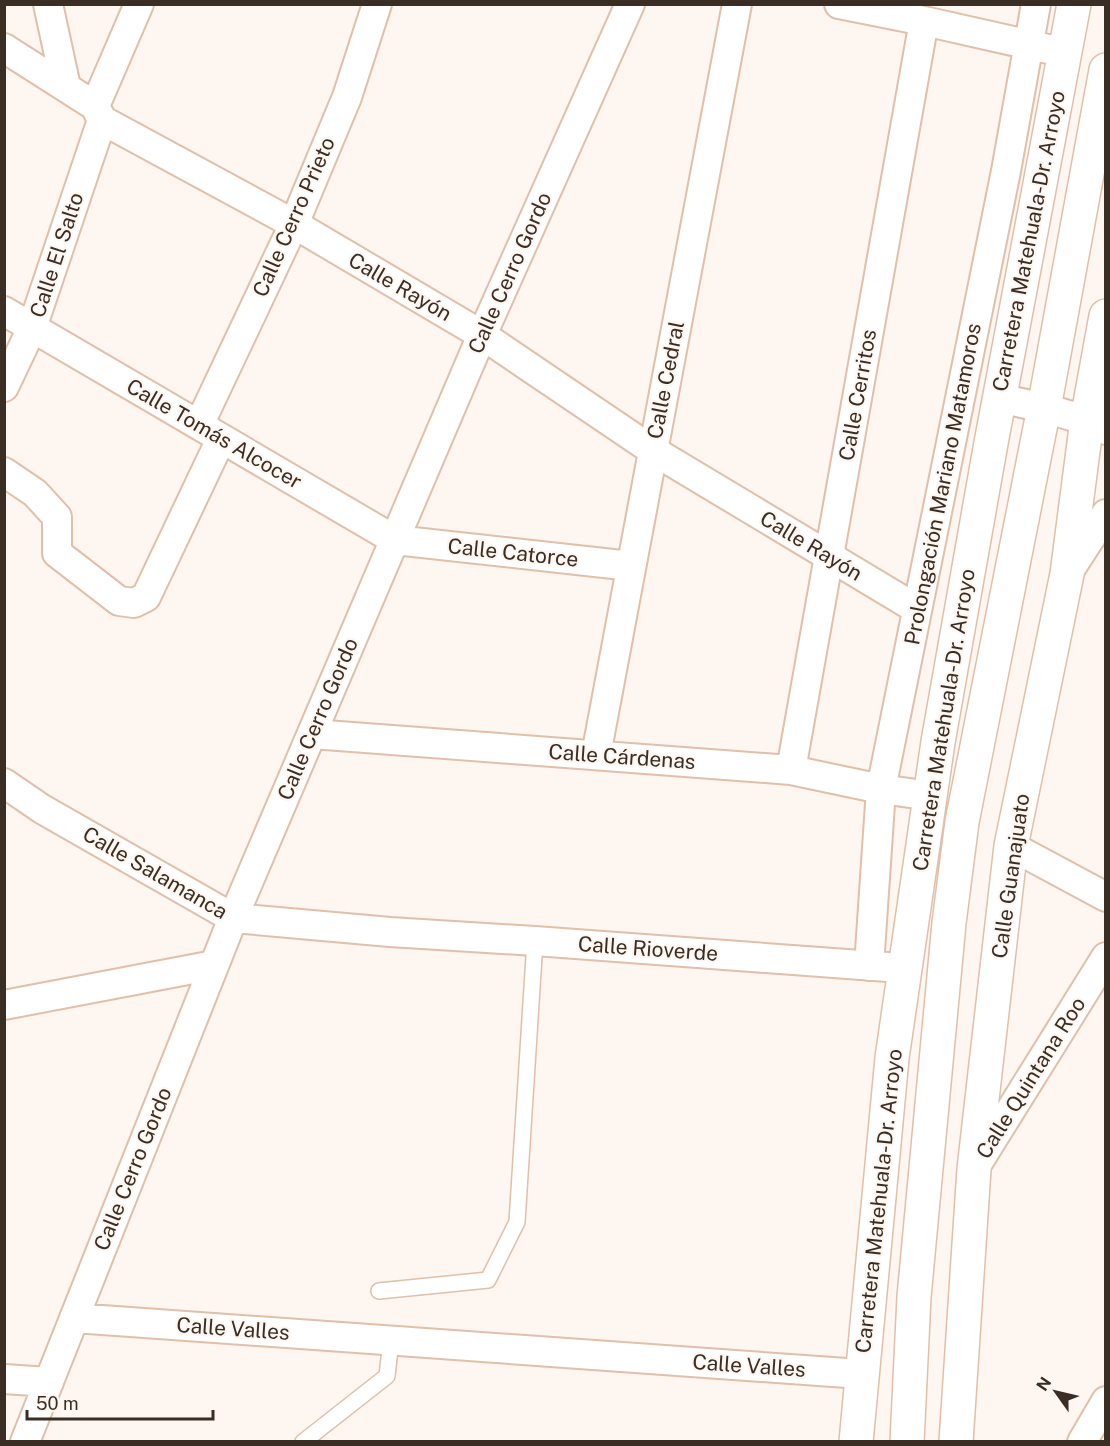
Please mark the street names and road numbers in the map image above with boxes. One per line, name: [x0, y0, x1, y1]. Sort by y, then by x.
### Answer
street label: Carretera Matehuala-Dr. Arroyo: [987, 88, 1070, 393]
street label: Calle Cerro Prieto: [247, 133, 340, 300]
street label: Calle Cerro Gordo: [463, 188, 556, 357]
street label: Calle El Salto: [25, 189, 88, 320]
street label: Calle Rayón: [344, 247, 456, 326]
street label: Calle Cedral: [642, 319, 689, 441]
street label: Prolongación Mariano Matamoros: [899, 321, 986, 647]
street label: Calle Cerritos: [834, 327, 881, 463]
street label: Calle Tomás Alcocer: [122, 373, 306, 494]
street label: Calle Rayón: [756, 505, 867, 586]
street label: Calle Catorce: [447, 533, 580, 572]
street label: Carretera Matehuala-Dr. Arroyo: [907, 567, 980, 873]
street label: Calle Cerro Gordo: [272, 634, 363, 804]
street label: Calle Cárdenas: [548, 739, 696, 774]
street label: Calle Guanajuato: [987, 792, 1034, 960]
street label: Calle Salamanca: [78, 821, 232, 924]
street label: Calle Rioverde: [577, 931, 719, 966]
street label: Calle Quintana Roo: [971, 992, 1090, 1163]
street label: Carretera Matehuala-Dr. Arroyo: [850, 1048, 907, 1354]
street label: Calle Cerro Gordo: [88, 1084, 177, 1254]
street label: Calle Valles: [176, 1312, 290, 1345]
street label: Calle Valles: [692, 1349, 806, 1382]

